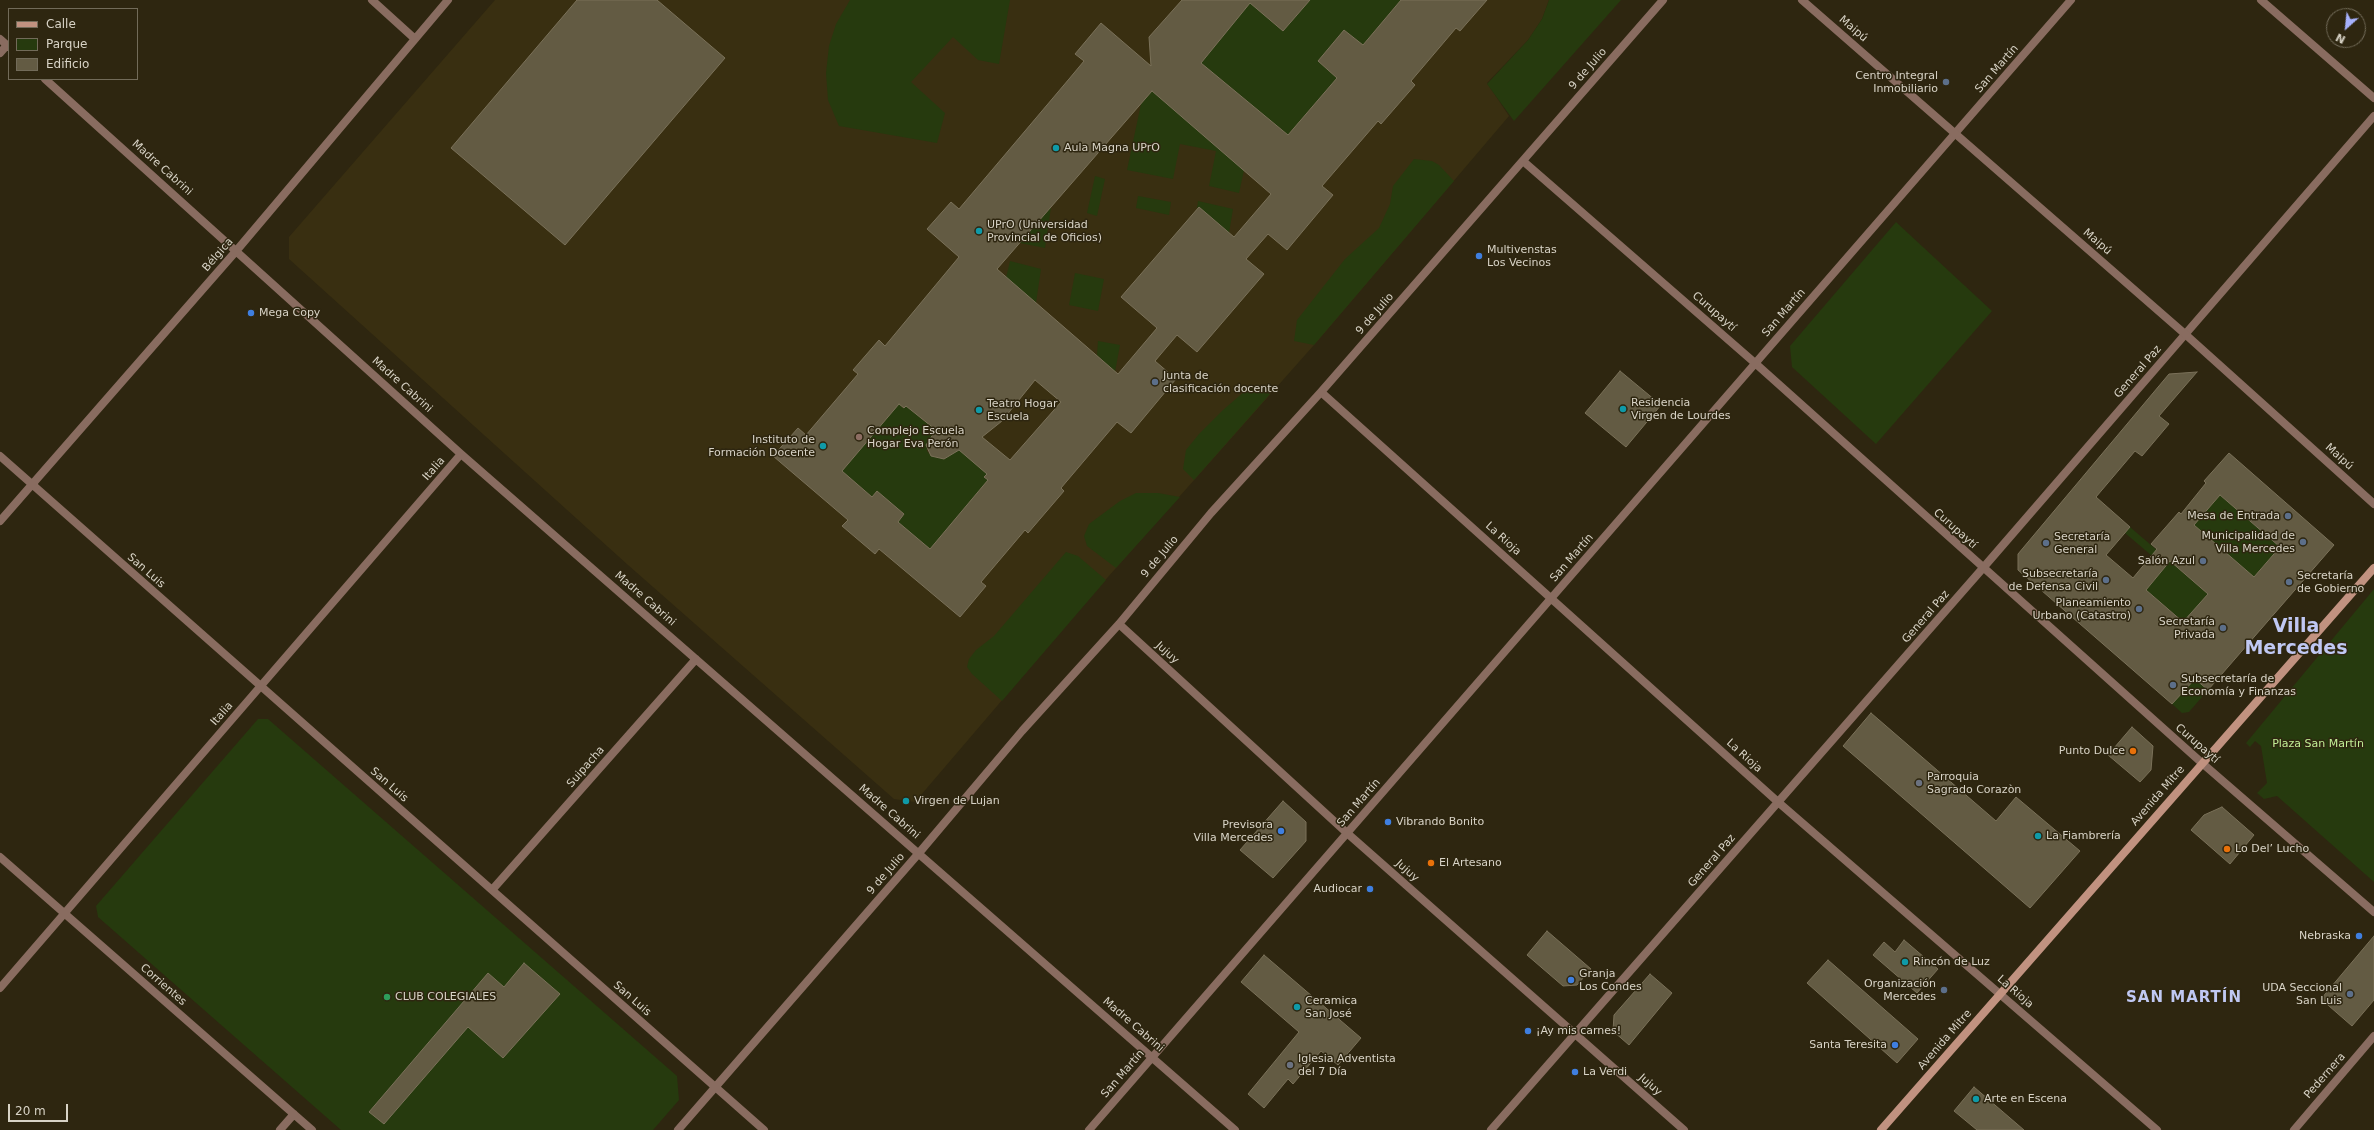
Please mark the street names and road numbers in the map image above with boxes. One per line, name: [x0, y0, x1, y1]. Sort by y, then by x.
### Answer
street label: Maipú: [1836, 13, 1870, 45]
street label: San Martín: [1973, 42, 2021, 96]
street label: 9 de Julio: [1566, 46, 1610, 92]
street label: Madre Cabrini: [129, 137, 195, 199]
street label: Maipú: [2080, 226, 2114, 258]
street label: Bélgica: [200, 236, 236, 274]
street label: San Martín: [1760, 286, 1808, 340]
street label: Curupaytí: [1689, 289, 1739, 335]
street label: 9 de Julio: [1353, 291, 1397, 337]
street label: General Paz: [2112, 343, 2164, 401]
street label: Madre Cabrini: [369, 354, 435, 416]
street label: Maipú: [2322, 441, 2356, 473]
street label: Italia: [420, 454, 448, 484]
street label: Curupaytí: [1931, 506, 1979, 552]
street label: La Rioja: [1482, 520, 1524, 558]
street label: San Martín: [1548, 531, 1596, 585]
street label: 9 de Julio: [1139, 533, 1181, 581]
street label: San Luis: [124, 551, 168, 591]
street label: Madre Cabrini: [612, 569, 678, 629]
street label: General Paz: [1900, 588, 1952, 646]
street label: Jujuy: [1153, 639, 1181, 667]
street label: Italia: [208, 699, 236, 729]
street label: Curupaytí: [2172, 721, 2222, 767]
street label: La Rioja: [1723, 737, 1765, 775]
street label: Suipacha: [564, 744, 608, 790]
street label: Avenida Mitre: [2128, 763, 2188, 829]
street label: San Luis: [367, 765, 411, 805]
street label: San Martín: [1335, 776, 1383, 830]
street label: Madre Cabrini: [856, 782, 922, 842]
street label: General Paz: [1686, 832, 1738, 890]
street label: 9 de Julio: [864, 851, 908, 897]
street label: Jujuy: [1393, 857, 1421, 885]
street label: Corrientes: [137, 961, 189, 1009]
street label: La Rioja: [1994, 973, 2036, 1011]
street label: San Luis: [610, 979, 654, 1019]
street label: Madre Cabrini: [1100, 995, 1166, 1055]
street label: Avenida Mitre: [1915, 1007, 1975, 1073]
street label: San Martín: [1099, 1047, 1147, 1101]
street label: Pedernera: [2302, 1051, 2348, 1101]
street label: Jujuy: [1636, 1071, 1664, 1099]

